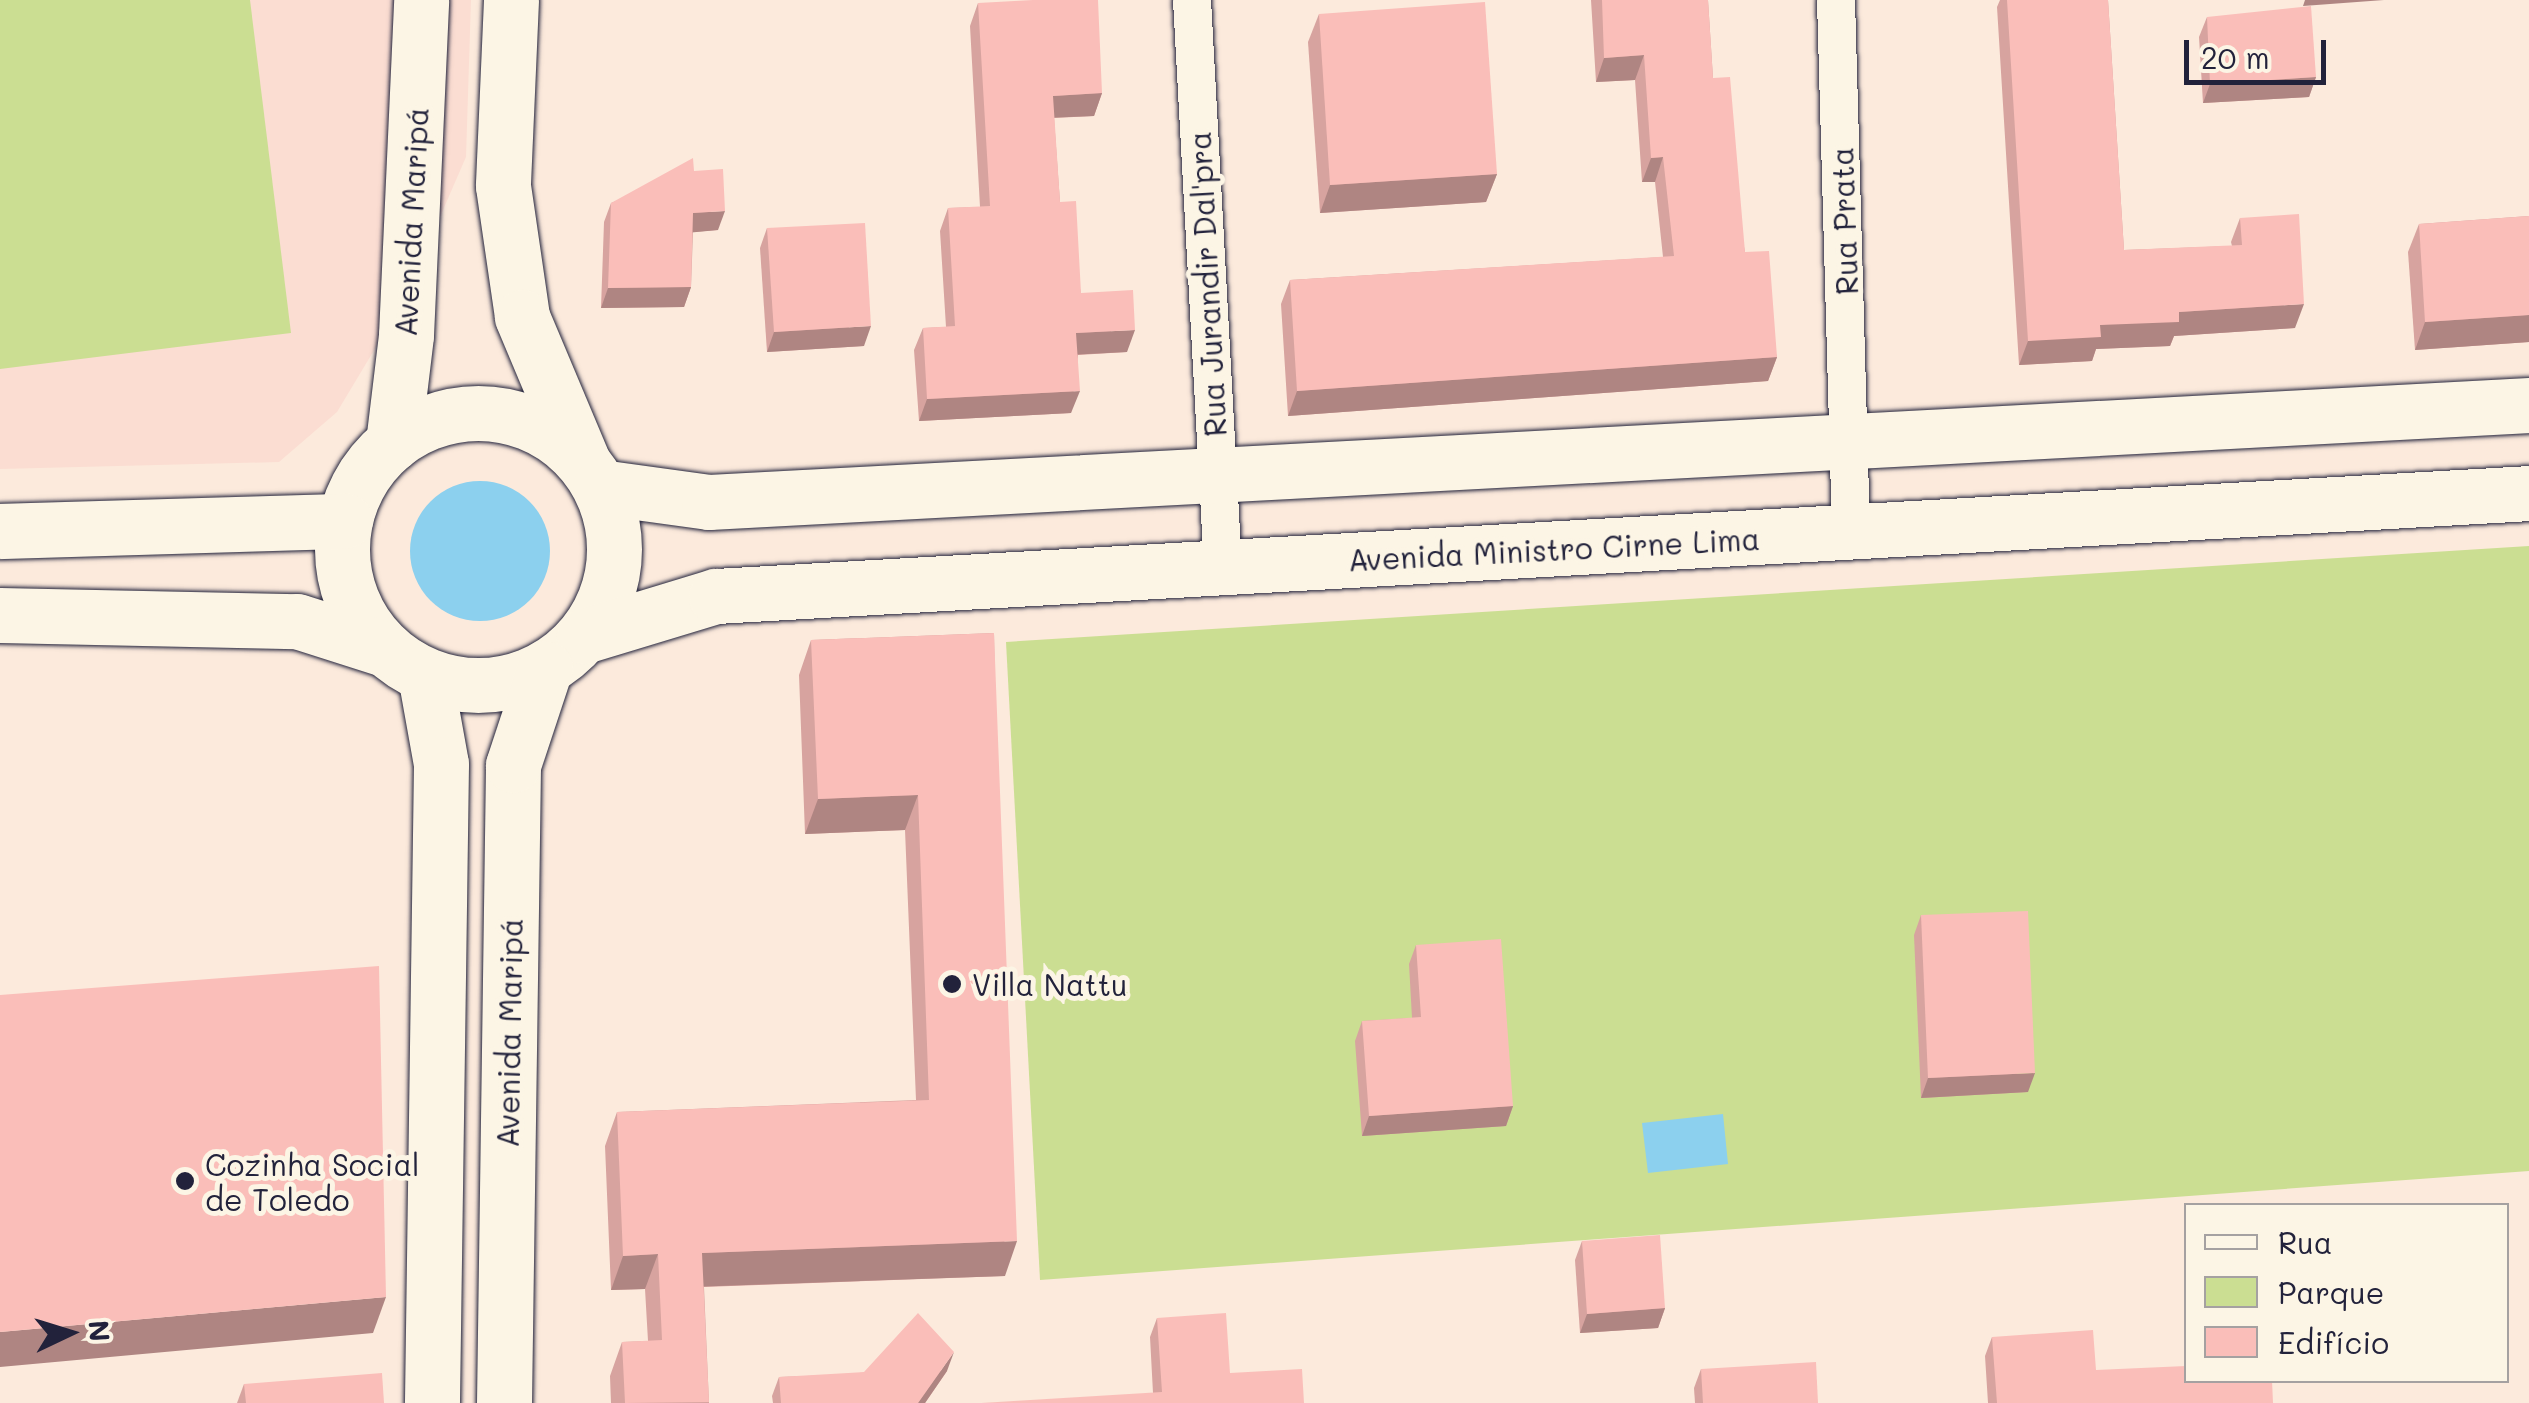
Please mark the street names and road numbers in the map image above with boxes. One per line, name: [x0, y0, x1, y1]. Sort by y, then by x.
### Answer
street label: Avenida Maripá: [387, 107, 435, 337]
street label: Rua Jurandir Dal'pra: [1181, 130, 1233, 438]
street label: Rua Prata: [1823, 146, 1865, 296]
street label: Avenida Ministro Cirne Lima: [1347, 520, 1761, 578]
street label: Avenida Maripá: [489, 918, 529, 1148]

